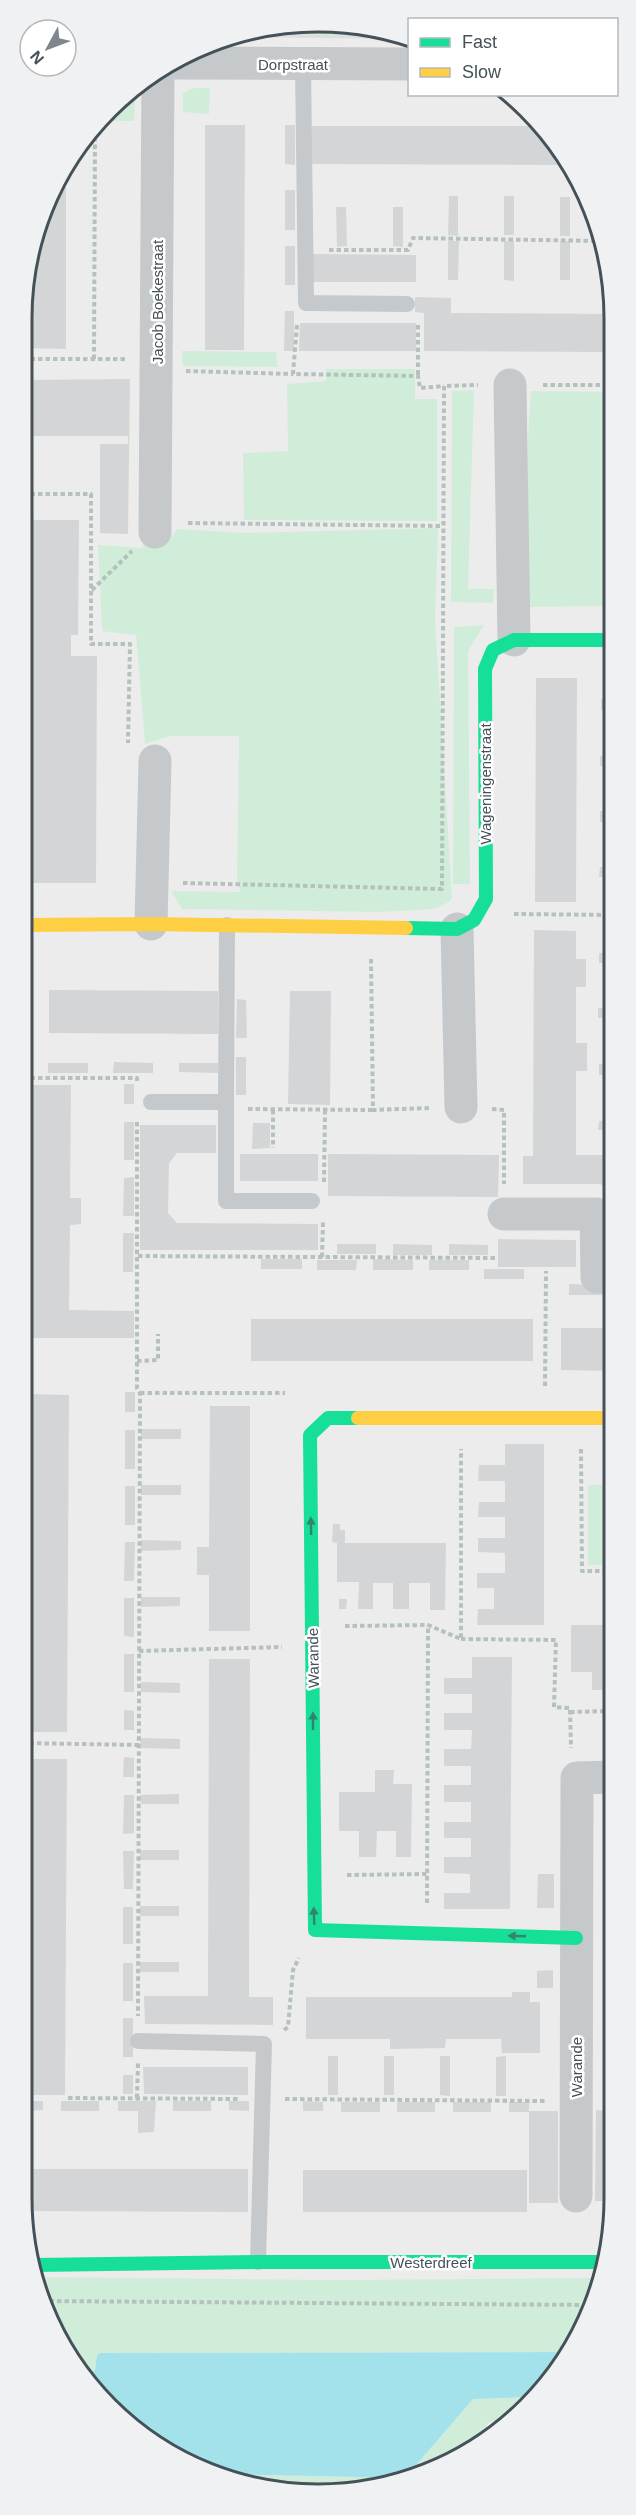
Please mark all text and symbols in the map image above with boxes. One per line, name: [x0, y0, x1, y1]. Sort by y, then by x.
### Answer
north arrow: [18, 18, 78, 78]
legend: [408, 18, 618, 96]
text: Fast: [462, 32, 497, 52]
text: N: [27, 48, 47, 67]
street label: Dorpstraat: [258, 56, 329, 73]
text: Slow: [462, 62, 502, 82]
street label: Jacob Boekestraat: [149, 239, 166, 364]
street label: Wageningenstraat: [477, 723, 494, 845]
one-way arrow: [306, 1517, 316, 1536]
street label: Warande: [304, 1628, 322, 1688]
one-way arrow: [308, 1712, 318, 1731]
one-way arrow: [310, 1907, 319, 1926]
one-way arrow: [508, 1932, 527, 1941]
street label: Warande: [568, 2037, 585, 2097]
street label: Westerdreef: [390, 2254, 473, 2271]

